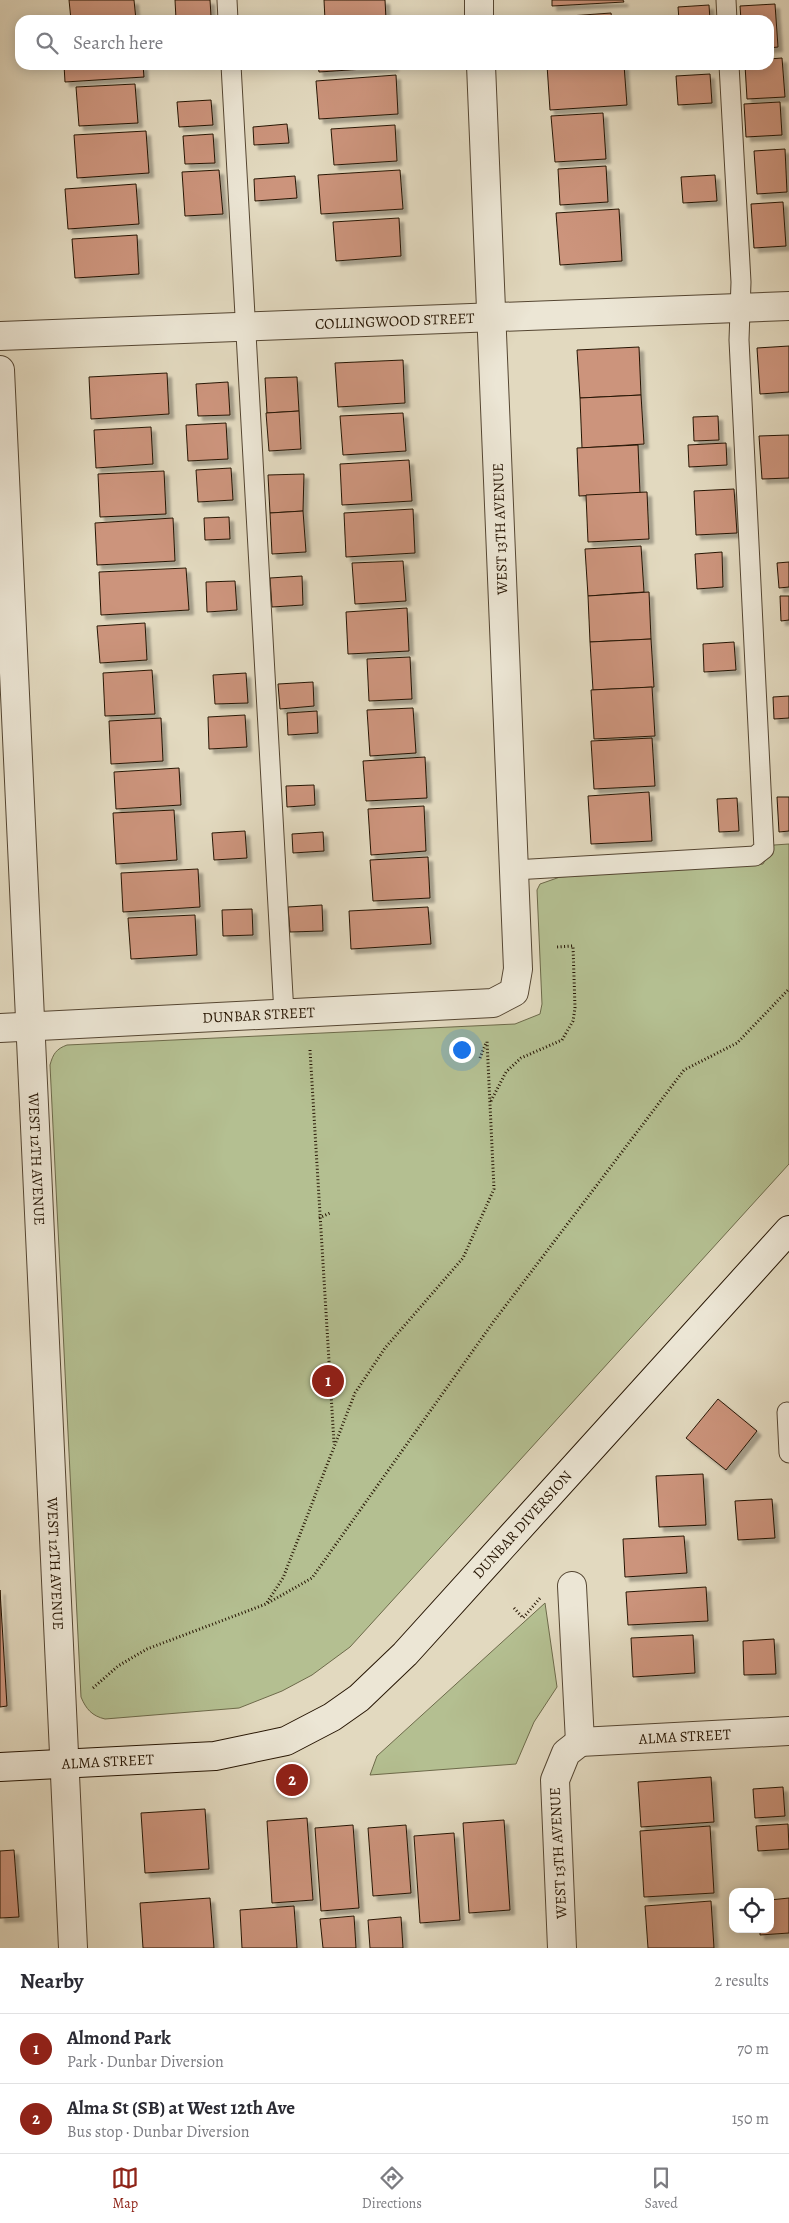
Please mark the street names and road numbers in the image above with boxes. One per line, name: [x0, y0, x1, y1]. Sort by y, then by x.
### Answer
street label: COLLINGWOOD STREET: [315, 308, 476, 334]
street label: WEST 13TH AVENUE: [488, 463, 512, 596]
street label: DUNBAR STREET: [202, 1002, 316, 1028]
street label: WEST 12TH AVENUE: [23, 1091, 50, 1226]
street label: DUNBAR DIVERSION: [468, 1466, 576, 1583]
street label: WEST 12TH AVENUE: [42, 1496, 68, 1631]
street label: ALMA STREET: [637, 1724, 732, 1749]
street label: ALMA STREET: [60, 1749, 155, 1774]
street label: WEST 13TH AVENUE: [545, 1787, 571, 1920]

